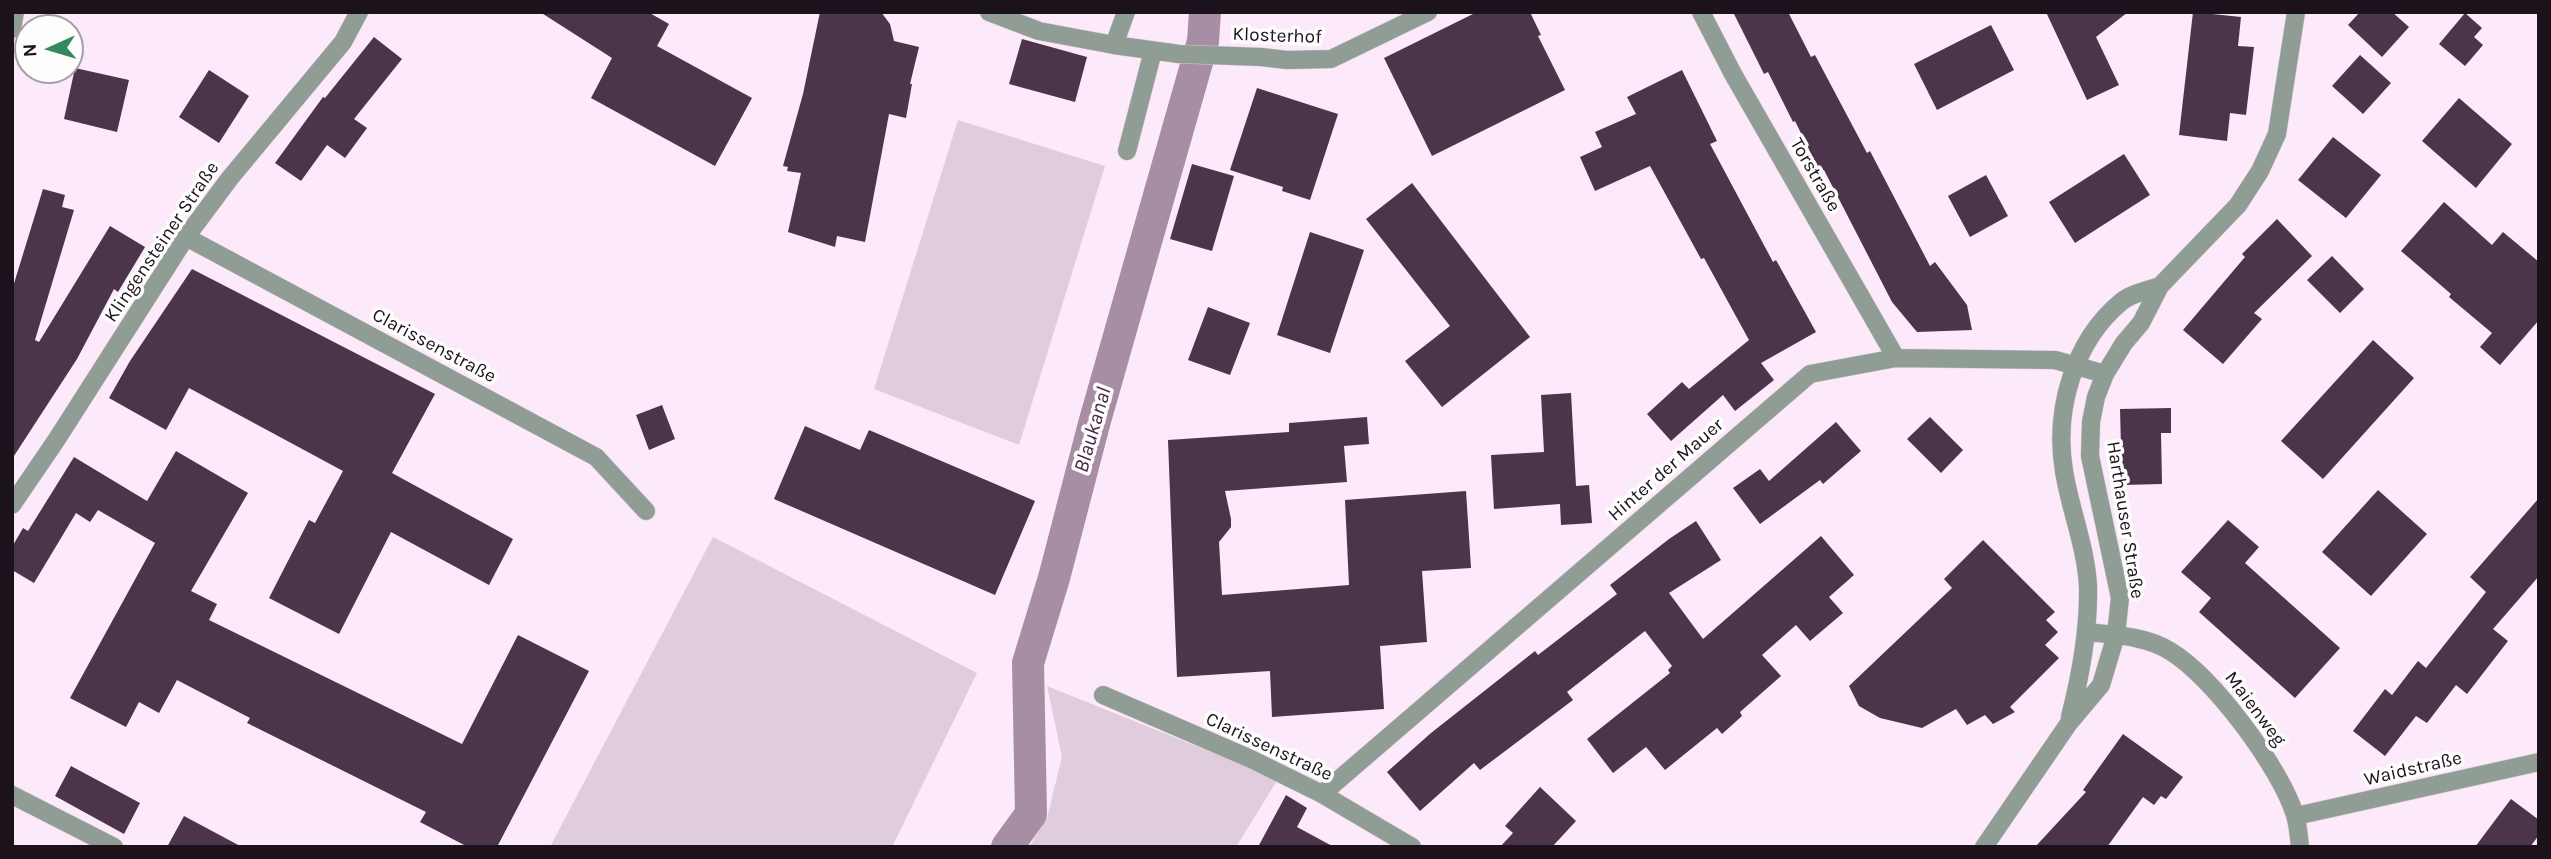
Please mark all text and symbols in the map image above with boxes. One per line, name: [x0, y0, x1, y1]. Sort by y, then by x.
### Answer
north arrow: [14, 14, 84, 84]
street label: Klosterhof: [1232, 23, 1322, 49]
text: N: [19, 43, 41, 58]
street label: Torstraße: [1785, 134, 1845, 216]
street label: Klingensteiner Straße: [100, 158, 224, 326]
street label: Clarissenstraße: [368, 304, 500, 388]
water label: Blaukanal: [1069, 384, 1117, 476]
street label: Hinter der Mauer: [1604, 414, 1728, 526]
street label: Harthauser Straße: [2101, 440, 2149, 600]
street label: Maienweg: [2220, 667, 2290, 751]
street label: Clarissenstraße: [1202, 708, 1336, 786]
street label: Waidstraße: [2362, 747, 2464, 791]

